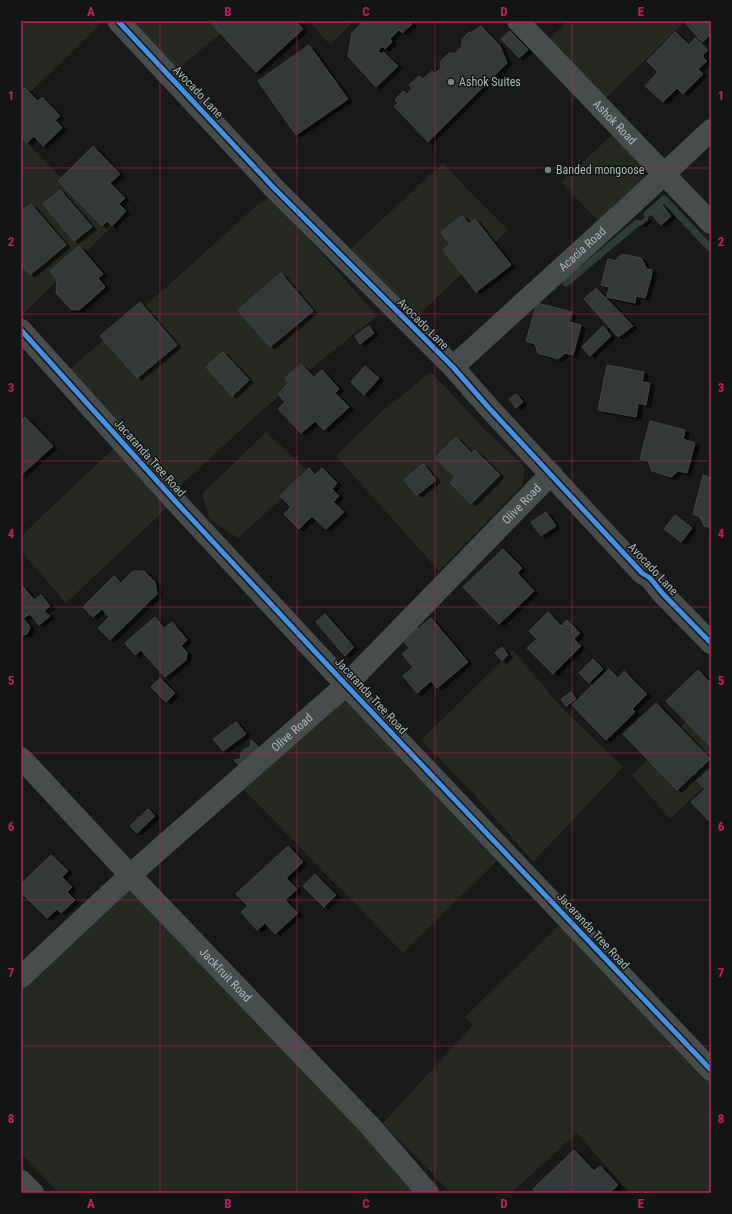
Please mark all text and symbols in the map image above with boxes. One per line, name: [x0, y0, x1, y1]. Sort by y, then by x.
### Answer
text: A: [87, 4, 95, 19]
text: B: [224, 4, 232, 19]
text: C: [362, 4, 370, 19]
text: D: [500, 4, 508, 19]
text: E: [638, 4, 645, 19]
street label: Avocado Lane: [170, 63, 226, 121]
place label: Ashok Suites: [459, 75, 521, 89]
marker: Ashok Suites: [446, 77, 456, 87]
text: 1: [8, 88, 14, 103]
text: 1: [718, 88, 724, 103]
street label: Ashok Road: [590, 97, 639, 148]
place label: Banded mongoose: [556, 163, 645, 177]
marker: Banded mongoose: [543, 165, 553, 175]
street label: Acacia Road: [556, 224, 609, 274]
text: 2: [8, 234, 15, 249]
text: 2: [718, 234, 725, 249]
street label: Avocado Lane: [395, 296, 452, 353]
text: 3: [8, 380, 14, 395]
text: 3: [718, 380, 724, 395]
street label: Jacaranda Tree Road: [112, 416, 189, 500]
street label: Olive Road: [499, 481, 544, 527]
text: 4: [8, 526, 15, 541]
text: 4: [718, 526, 725, 541]
street label: Avocado Lane: [625, 540, 681, 598]
street label: Jacaranda Tree Road: [332, 655, 410, 737]
text: 5: [8, 673, 15, 688]
text: 5: [718, 673, 725, 688]
street label: Olive Road: [268, 711, 316, 754]
text: 6: [8, 819, 15, 834]
text: 6: [718, 819, 725, 834]
street label: Jacaranda Tree Road: [554, 890, 632, 972]
street label: Jackfruit Road: [197, 945, 254, 1005]
text: 7: [8, 965, 15, 980]
text: 7: [718, 965, 725, 980]
text: 8: [8, 1111, 14, 1126]
text: 8: [718, 1111, 724, 1126]
text: A: [87, 1196, 95, 1211]
text: B: [224, 1196, 232, 1211]
text: C: [362, 1196, 370, 1211]
text: D: [500, 1196, 508, 1211]
text: E: [638, 1196, 645, 1211]

